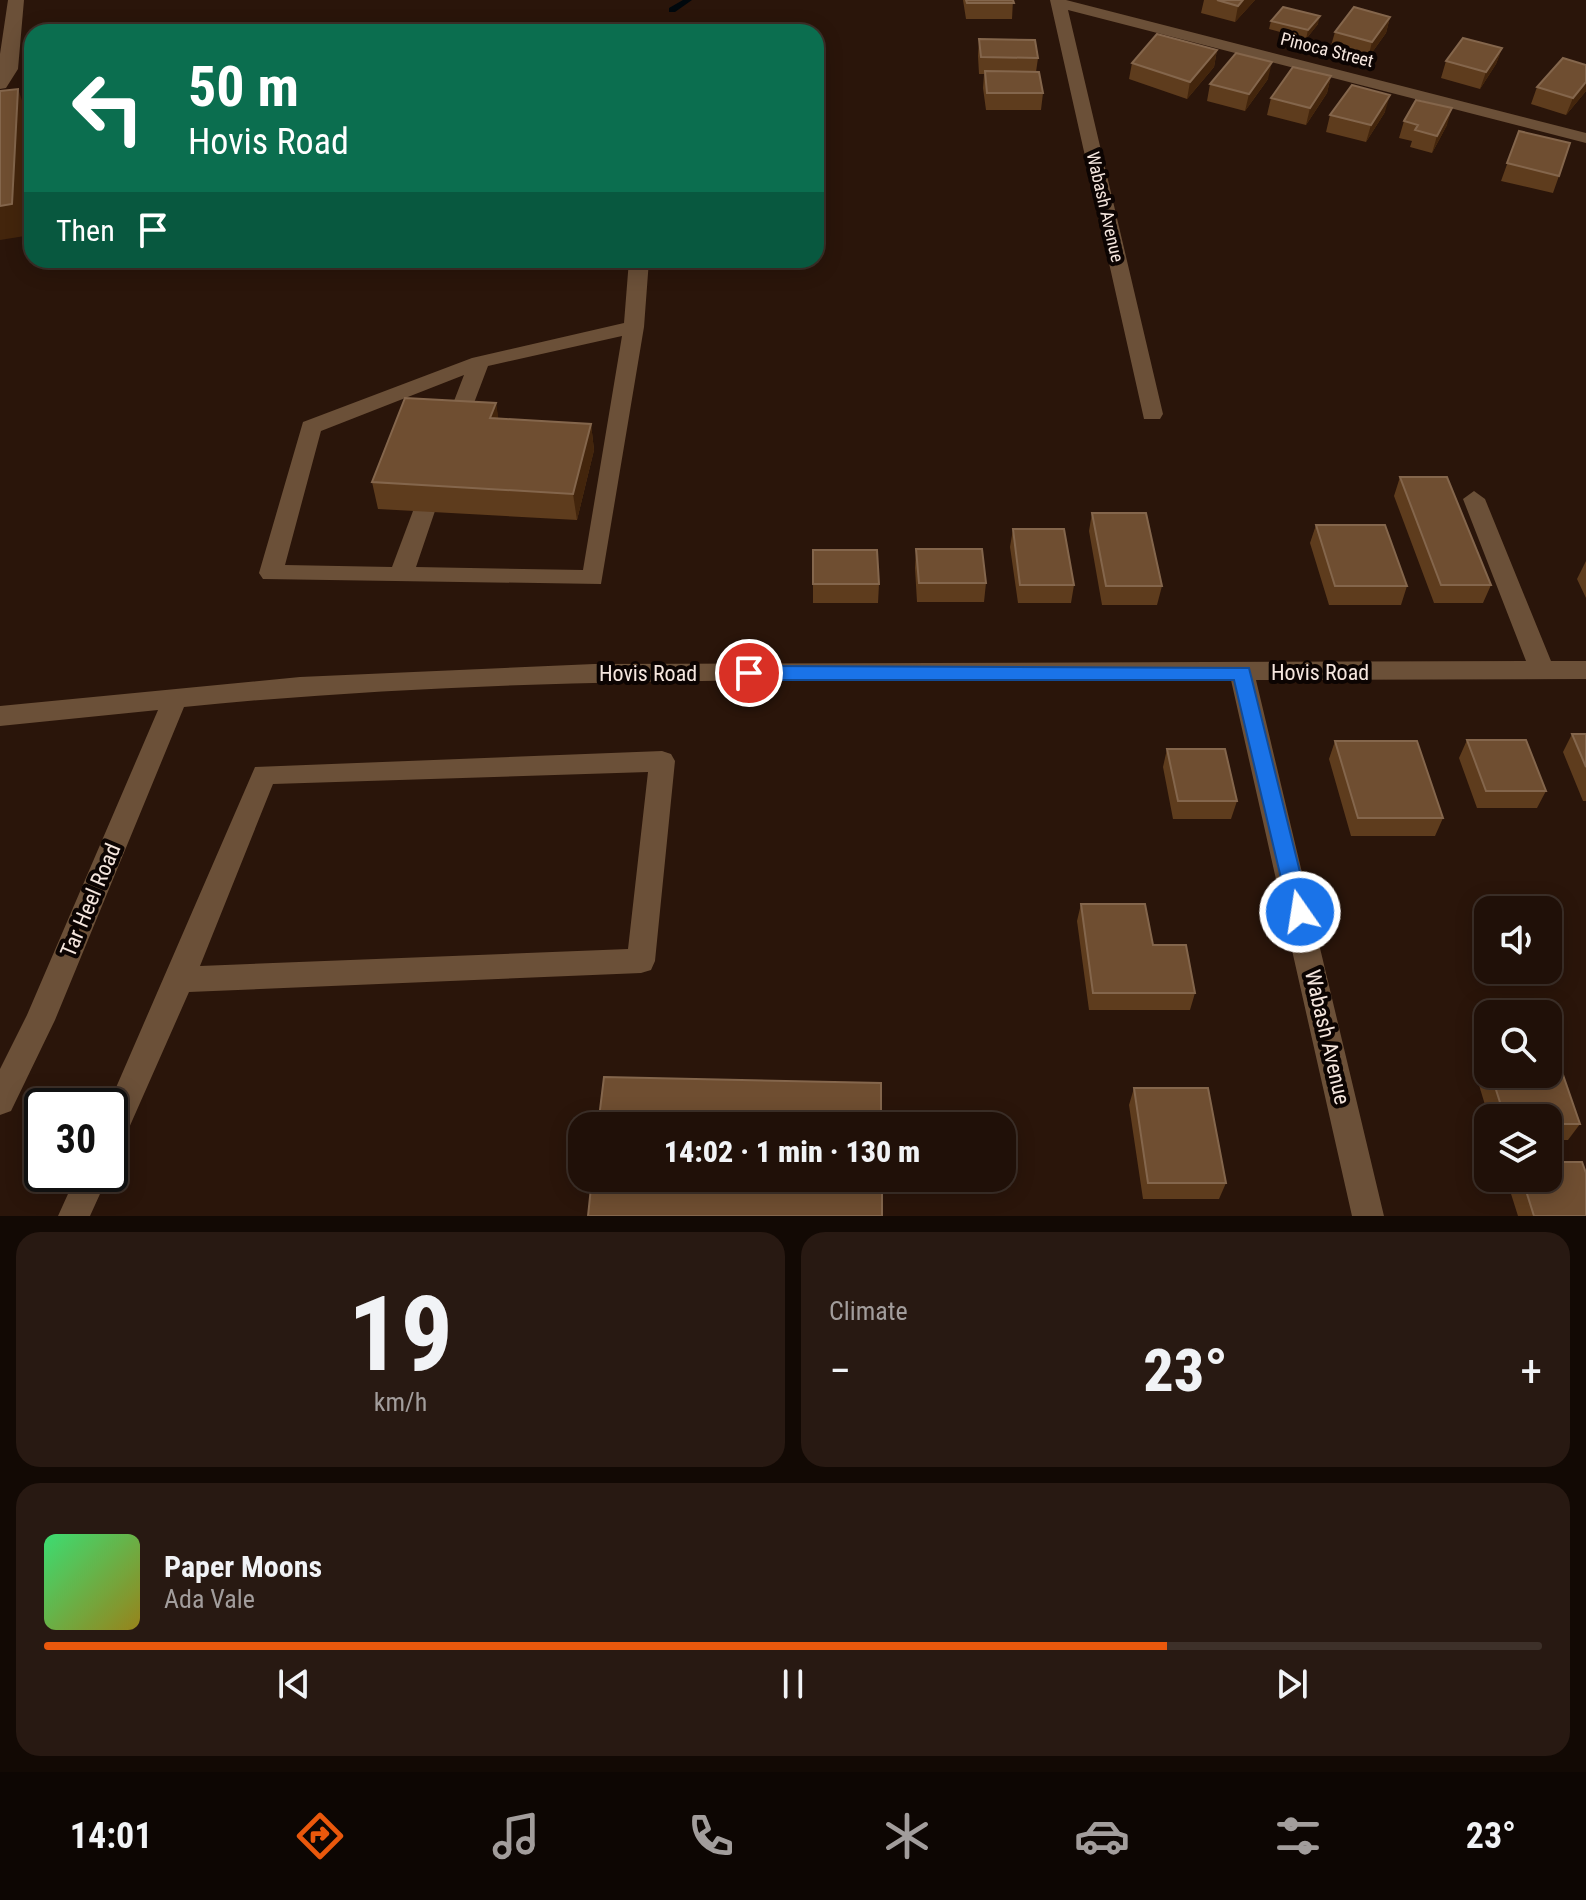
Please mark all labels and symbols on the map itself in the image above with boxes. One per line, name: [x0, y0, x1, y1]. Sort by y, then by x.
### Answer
street label: Pinoca Street: [1278, 28, 1376, 71]
street label: Wabash Avenue: [1083, 150, 1128, 264]
pin: [715, 639, 783, 707]
street label: Hovis Road: [1271, 660, 1369, 685]
street label: Hovis Road: [599, 661, 697, 686]
street label: Tar Heel Road: [55, 840, 126, 961]
position arrow: [1258, 870, 1342, 954]
street label: Wabash Avenue: [1300, 967, 1355, 1107]
speed limit sign: 30: [24, 1088, 128, 1192]

